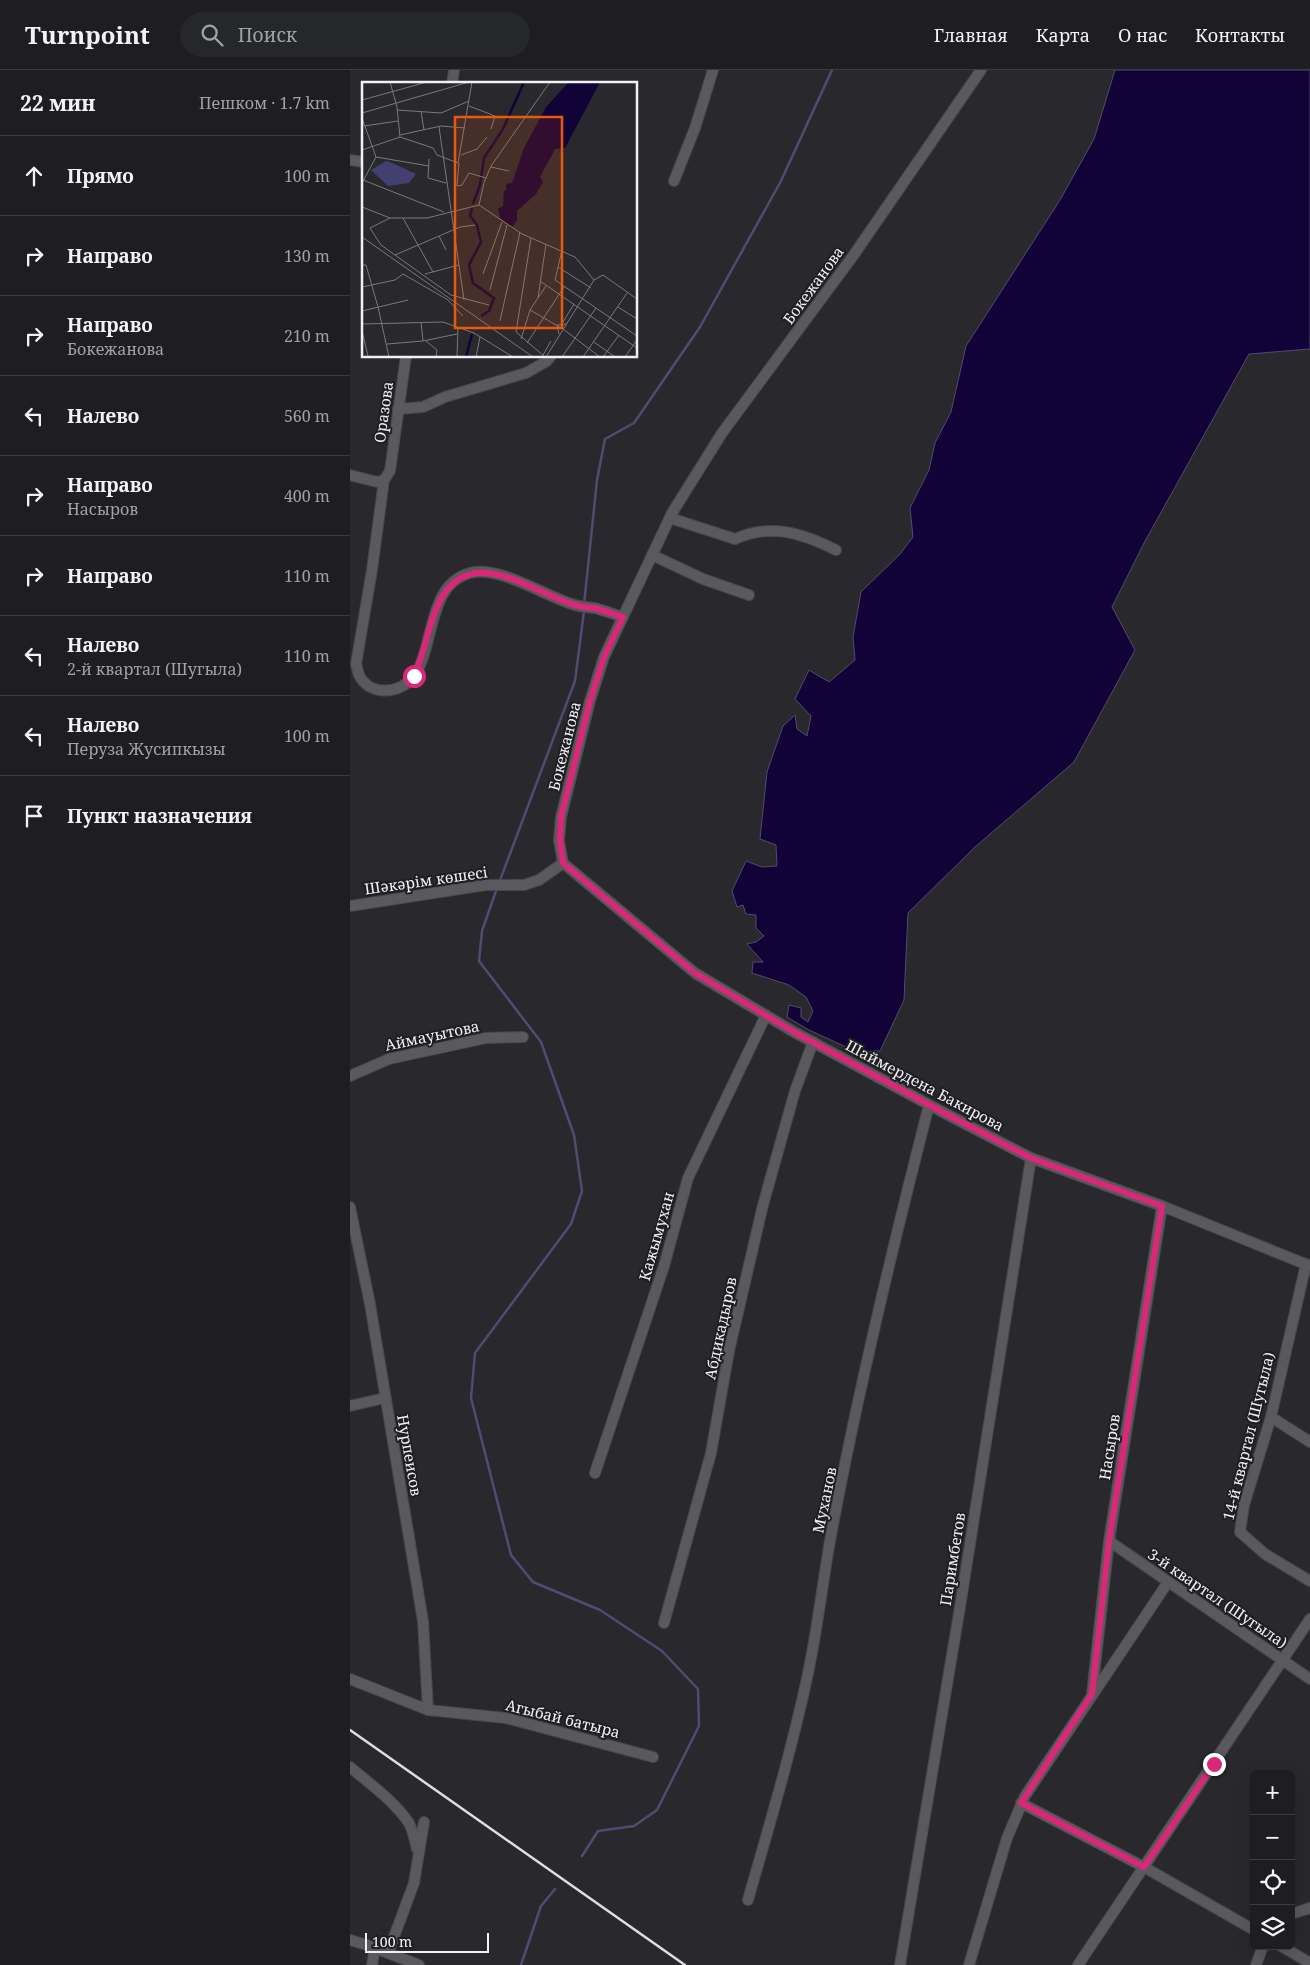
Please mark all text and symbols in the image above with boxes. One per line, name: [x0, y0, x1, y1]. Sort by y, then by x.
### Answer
search box: [180, 12, 530, 57]
text: Turnpoint: [25, 18, 150, 51]
icon: search: [198, 21, 226, 49]
text: Поиск: [238, 22, 297, 48]
text: Главная: [934, 23, 1008, 47]
text: Карта: [1036, 23, 1090, 47]
text: О нас: [1118, 23, 1167, 47]
text: Контакты: [1195, 23, 1285, 47]
inset map: [362, 82, 638, 358]
text: 22 мин: [20, 89, 96, 117]
text: Пешком · 1.7 km: [199, 92, 330, 114]
icon: ahead: [20, 162, 48, 190]
text: Прямо: [67, 163, 134, 189]
text: 100 m: [284, 165, 330, 187]
icon: right: [20, 242, 48, 270]
street label: Бокежанова: [778, 242, 848, 328]
text: Направо: [67, 243, 153, 269]
text: 130 m: [284, 245, 330, 267]
text: Направо: [67, 312, 153, 338]
icon: right: [20, 322, 48, 350]
text: 210 m: [284, 325, 330, 347]
text: Бокежанова: [67, 338, 164, 360]
street label: Оразова: [369, 380, 397, 444]
icon: left: [20, 402, 48, 430]
text: Налево: [67, 403, 139, 429]
text: 560 m: [284, 405, 330, 427]
text: Направо: [67, 472, 153, 498]
icon: right: [20, 482, 48, 510]
text: 400 m: [284, 485, 330, 507]
text: Насыров: [67, 498, 138, 520]
icon: right: [20, 562, 48, 590]
text: Направо: [67, 563, 153, 589]
text: 110 m: [284, 565, 330, 587]
text: Налево: [67, 632, 139, 658]
icon: left: [20, 642, 48, 670]
text: 110 m: [284, 645, 330, 667]
text: 2-й квартал (Шугыла): [67, 658, 242, 680]
route start: [403, 665, 426, 688]
street label: Бокежанова: [543, 699, 585, 793]
text: Налево: [67, 712, 139, 738]
icon: left: [20, 722, 48, 750]
text: 100 m: [284, 725, 330, 747]
text: Перуза Жусипкызы: [67, 738, 226, 760]
icon: arrive: [20, 802, 48, 830]
text: Пункт назначения: [67, 803, 252, 829]
street label: Шәкәрім көшесі: [363, 861, 489, 899]
street label: Аймауытова: [383, 1015, 481, 1055]
street label: Шаймердена Бакирова: [842, 1035, 1008, 1135]
street label: Кажымухан: [634, 1189, 678, 1283]
street label: Абдикадыров: [699, 1275, 741, 1381]
street label: 14-й квартал (Шугыла): [1217, 1350, 1279, 1522]
street label: Насыров: [1094, 1412, 1124, 1482]
street label: Нурпеисов: [393, 1413, 427, 1497]
street label: Муханов: [807, 1465, 841, 1535]
street label: Паримбетов: [935, 1511, 969, 1607]
street label: 3-й квартал (Шугыла): [1144, 1544, 1292, 1652]
street label: Агыбай батыра: [504, 1694, 622, 1742]
route end: [1203, 1753, 1226, 1776]
map controls: [1250, 1770, 1295, 1950]
button: +: [1250, 1770, 1295, 1815]
button: −: [1250, 1815, 1295, 1860]
button: locate: [1250, 1860, 1295, 1905]
button: layers: [1250, 1905, 1295, 1950]
scale bar: [365, 1930, 489, 1953]
text: 100 m: [372, 1932, 412, 1951]

